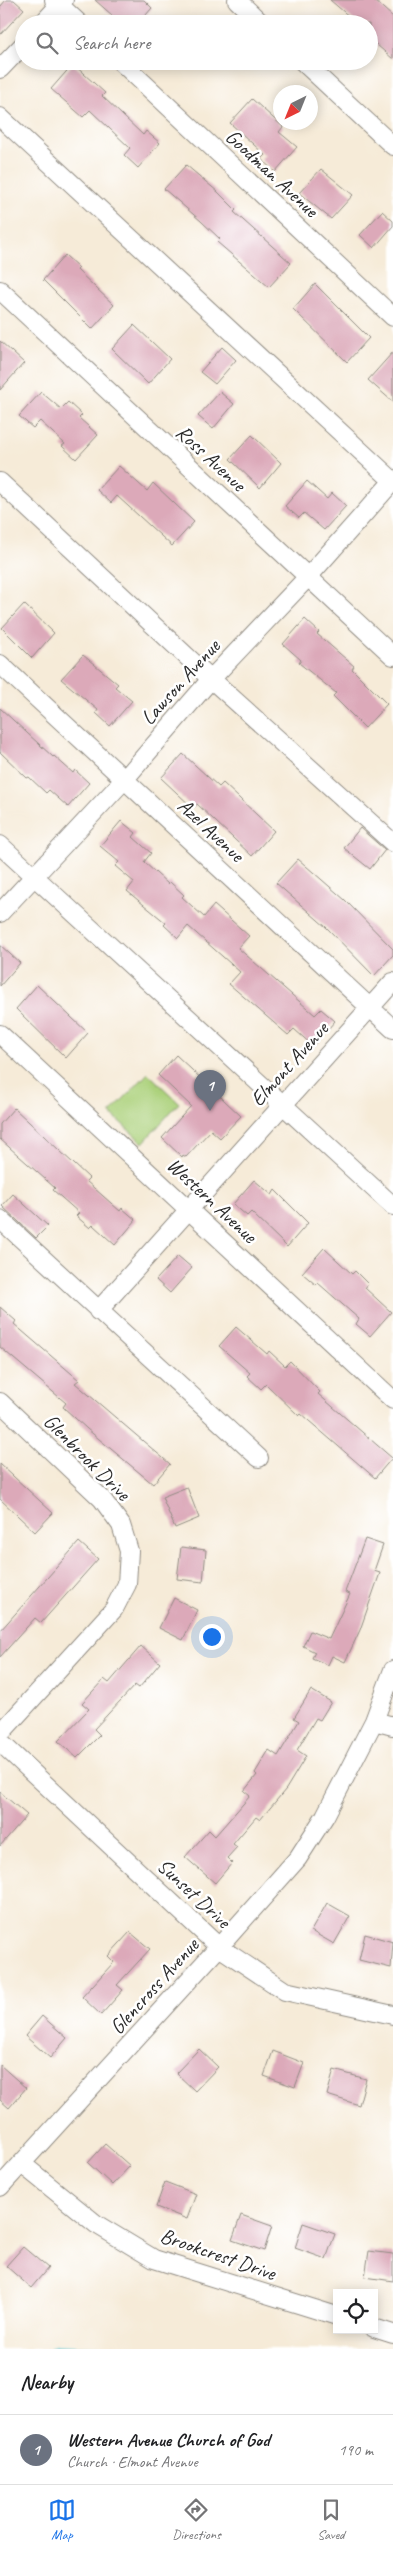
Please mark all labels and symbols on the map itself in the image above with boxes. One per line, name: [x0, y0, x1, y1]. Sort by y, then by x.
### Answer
north arrow: [273, 85, 318, 130]
street label: Goodman Avenue: [220, 123, 325, 223]
street label: Ross Avenue: [171, 419, 253, 498]
street label: Lawson Avenue: [135, 633, 226, 730]
street label: Azel Avenue: [172, 793, 251, 869]
street label: Elmont Avenue: [244, 1015, 335, 1112]
pin: 1: [194, 1070, 226, 1111]
street label: Western Avenue: [162, 1152, 263, 1249]
street label: Glenbrook Drive: [38, 1408, 137, 1507]
your location: [199, 1624, 225, 1650]
street label: Sunset Drive: [152, 1853, 238, 1935]
street label: Glencross Avenue: [104, 1932, 205, 2040]
street label: Brookcrest Drive: [157, 2222, 280, 2286]

